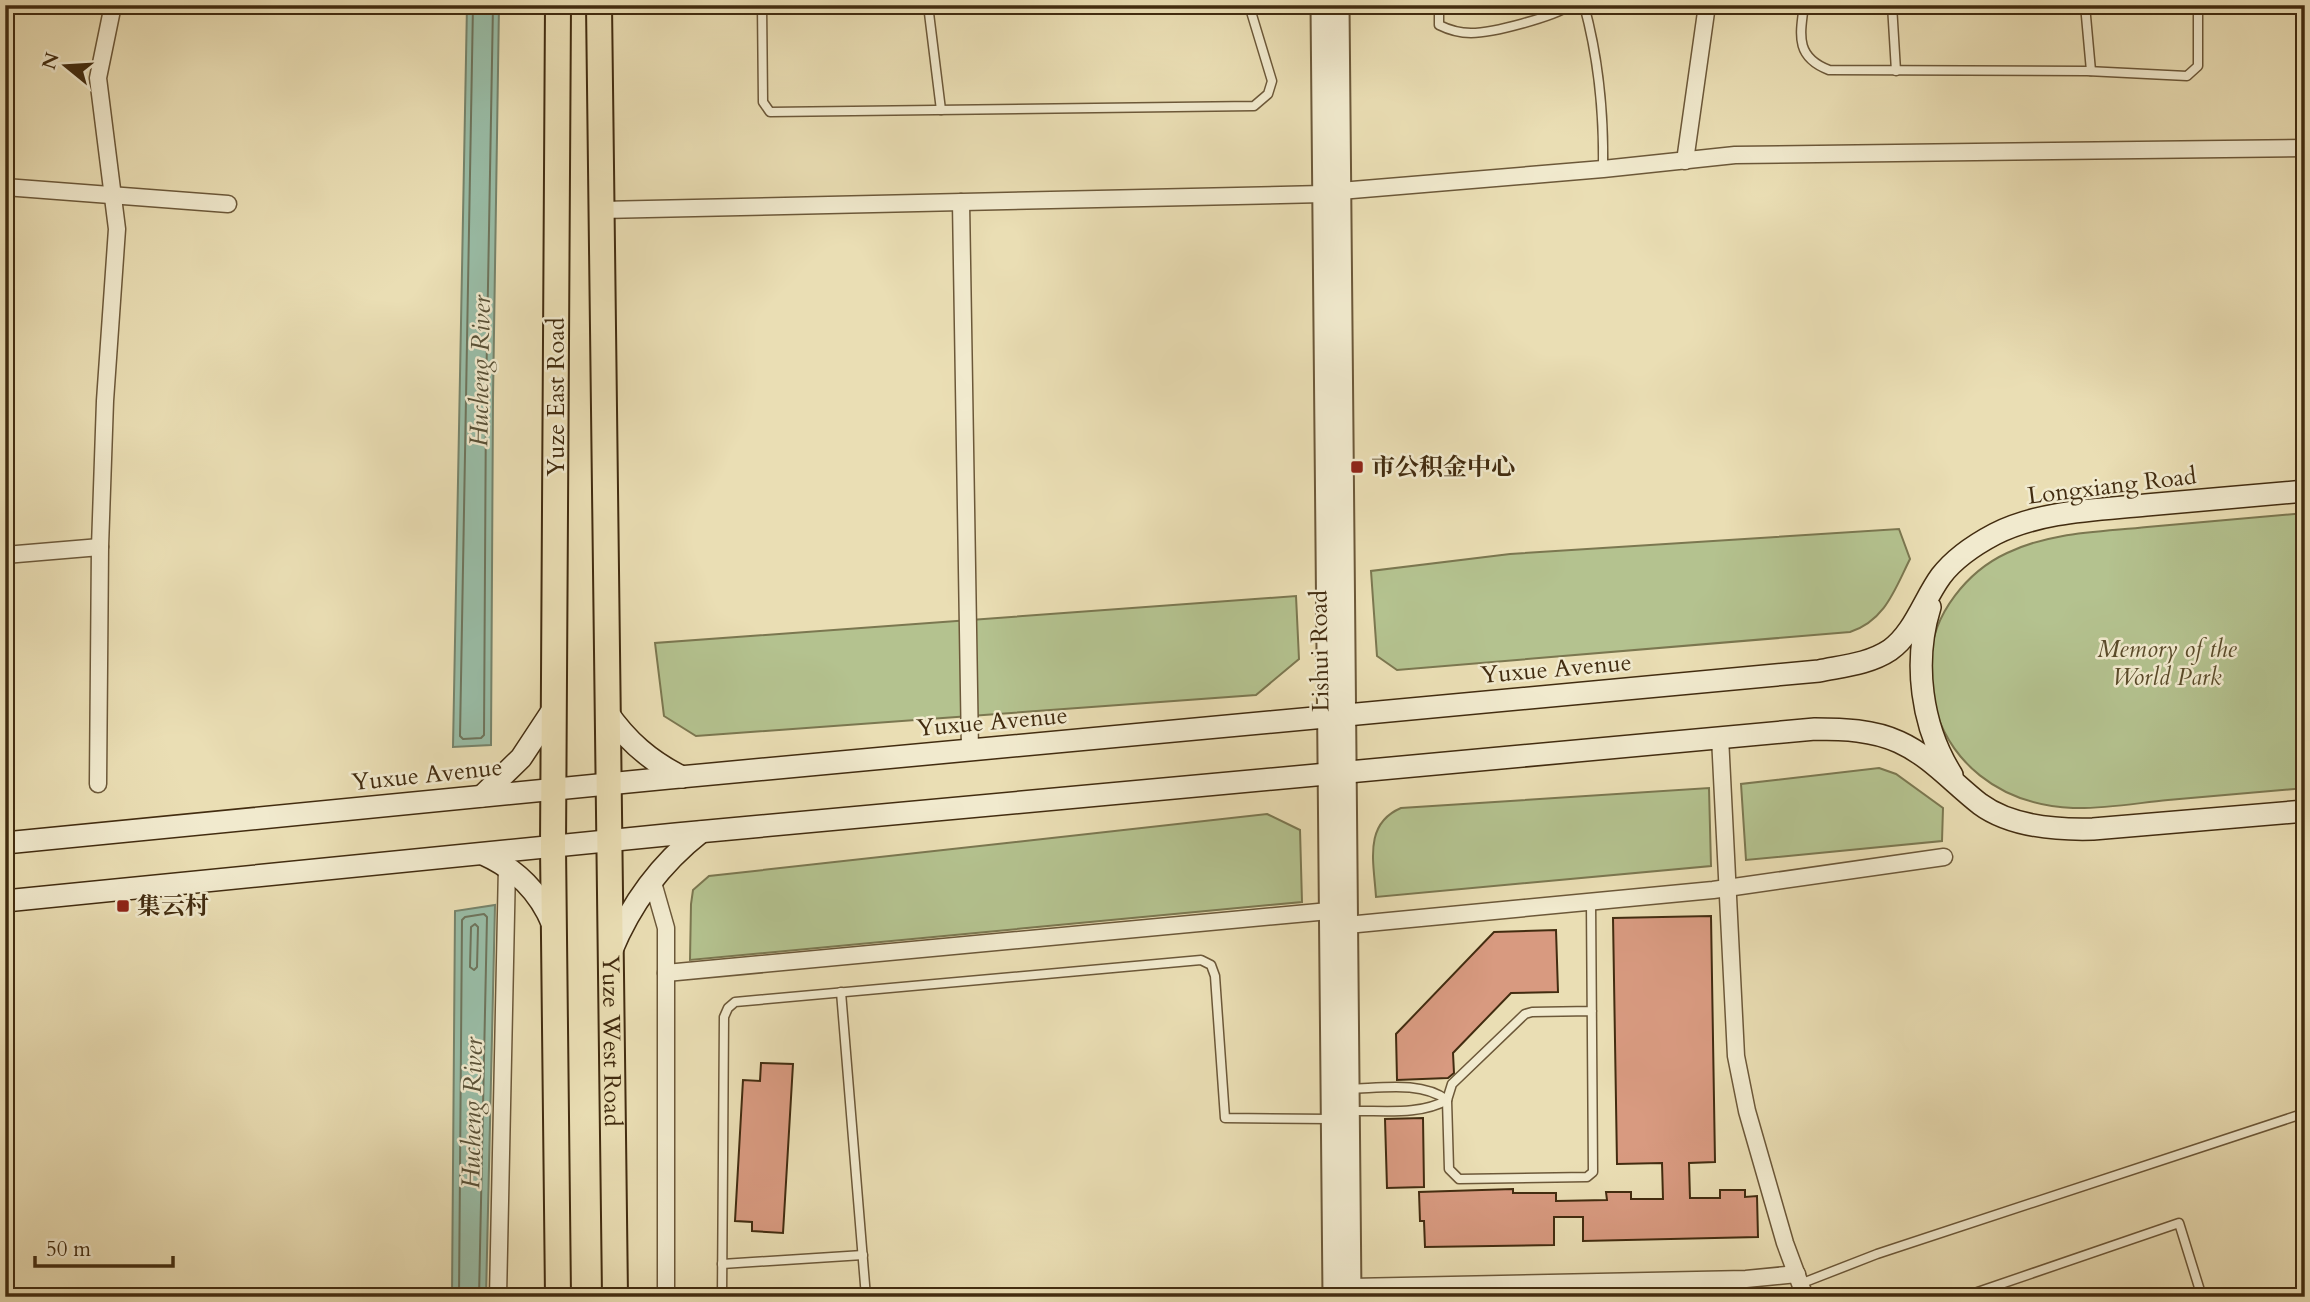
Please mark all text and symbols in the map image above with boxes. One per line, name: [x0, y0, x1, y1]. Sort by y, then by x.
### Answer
north arrow: [32, 32, 102, 102]
text: N: [36, 49, 66, 73]
water label: Hucheng River: [461, 293, 499, 447]
street label: Yuze East Road: [540, 317, 573, 477]
place label: 市公积金中心: [1371, 451, 1515, 484]
marker: 市公积金中心: [1349, 459, 1365, 475]
street label: Longxiang Road: [2026, 459, 2199, 513]
street label: Lishui Road: [1302, 590, 1338, 712]
park label: Memory of the World Park: [2097, 633, 2238, 694]
street label: Yuxue Avenue: [1479, 646, 1633, 692]
street label: Yuxue Avenue: [915, 699, 1069, 745]
street label: Yuxue Avenue: [350, 751, 504, 799]
place label: 集云村: [137, 890, 209, 923]
marker: 集云村: [115, 898, 131, 914]
street label: Yuze West Road: [594, 955, 629, 1127]
water label: Hucheng River: [453, 1035, 491, 1189]
scale bar: [35, 1225, 173, 1269]
text: 50 m: [46, 1235, 91, 1264]

